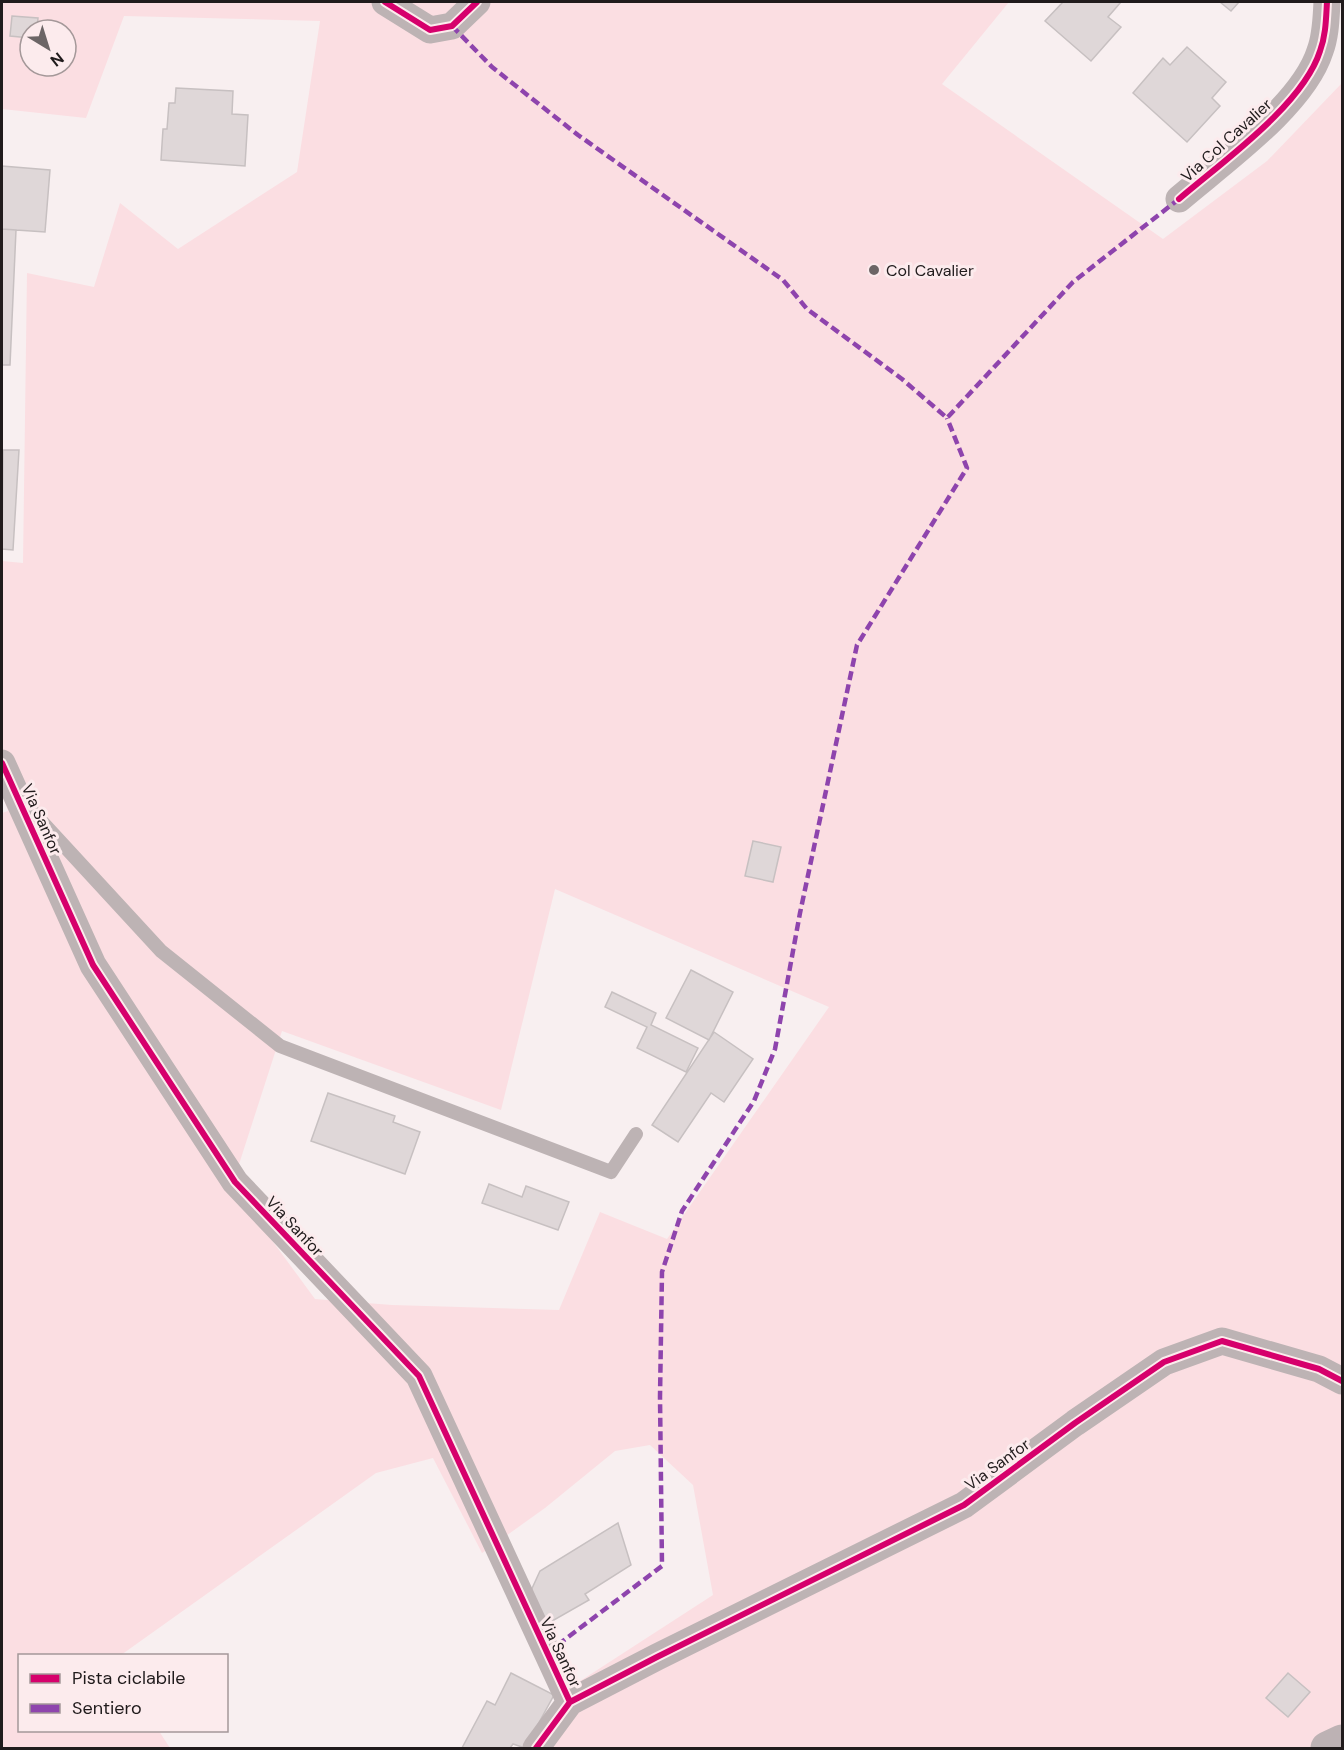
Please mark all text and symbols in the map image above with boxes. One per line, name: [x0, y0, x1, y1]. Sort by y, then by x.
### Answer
north arrow: [18, 18, 78, 78]
text: N: [46, 48, 68, 71]
street label: Via Col Cavalier: [1176, 94, 1276, 187]
place label: Col Cavalier: [886, 260, 974, 281]
marker: Col Cavalier: [867, 263, 881, 277]
street label: Via Sanfor: [17, 781, 66, 858]
street label: Via Sanfor: [261, 1192, 328, 1261]
street label: Via Sanfor: [961, 1434, 1034, 1495]
street label: Via Sanfor: [535, 1614, 586, 1691]
legend: [18, 1654, 228, 1732]
text: Pista ciclabile: [72, 1666, 186, 1690]
text: Sentiero: [72, 1696, 142, 1720]

